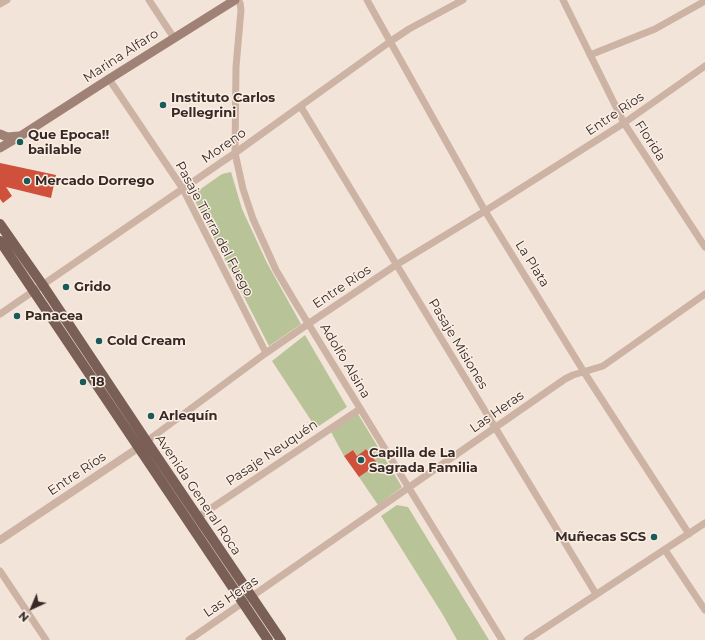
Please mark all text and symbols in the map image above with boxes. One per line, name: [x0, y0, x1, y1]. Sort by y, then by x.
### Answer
street label: Marina Alfaro: [80, 26, 162, 86]
street label: Entre Ríos: [583, 89, 647, 139]
place label: Instituto Carlos Pellegrini: [171, 90, 275, 121]
marker: Instituto Carlos Pellegrini: [158, 100, 168, 110]
street label: Florida: [631, 118, 669, 164]
street label: Moreno: [199, 125, 249, 167]
place label: Que Epoca!! bailable: [28, 127, 109, 158]
marker: Que Epoca!! bailable: [15, 137, 25, 147]
street label: Pasaje Tierra del Fuego: [172, 159, 256, 299]
place label: Mercado Dorrego: [35, 173, 154, 189]
marker: Mercado Dorrego: [22, 176, 32, 186]
street label: La Plata: [512, 238, 552, 290]
street label: Entre Ríos: [310, 262, 374, 312]
place label: Grido: [74, 279, 111, 295]
marker: Grido: [61, 282, 71, 292]
street label: Pasaje Misiones: [425, 296, 491, 392]
place label: Panacea: [25, 308, 83, 324]
marker: Panacea: [12, 311, 22, 321]
street label: Adolfo Alsina: [317, 321, 373, 401]
place label: Cold Cream: [107, 333, 186, 349]
marker: Cold Cream: [94, 336, 104, 346]
place label: 18: [91, 374, 105, 390]
marker: 18: [78, 377, 88, 387]
street label: Las Heras: [467, 388, 527, 436]
place label: Arlequín: [159, 408, 217, 424]
marker: Arlequín: [146, 411, 156, 421]
street label: Pasaje Neuquén: [223, 417, 321, 489]
street label: Avenida General Roca: [152, 432, 244, 558]
place label: Capilla de La Sagrada Familia: [369, 445, 478, 476]
street label: Entre Ríos: [45, 449, 109, 499]
marker: Capilla de La Sagrada Familia: [356, 455, 366, 465]
place label: Muñecas SCS: [555, 529, 646, 545]
marker: Muñecas SCS: [649, 532, 659, 542]
street label: Las Heras: [201, 573, 261, 621]
north arrow: [12, 588, 52, 628]
text: N: [16, 609, 32, 625]

